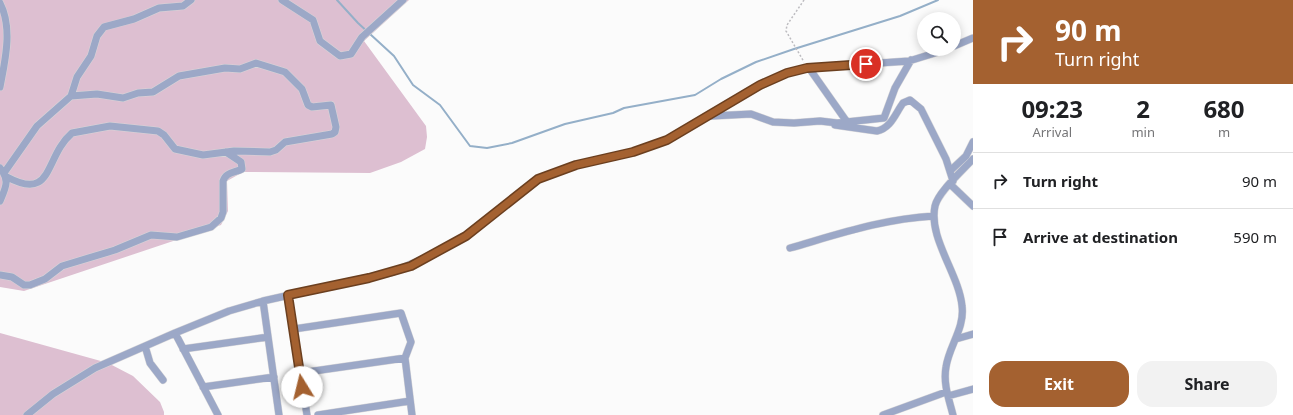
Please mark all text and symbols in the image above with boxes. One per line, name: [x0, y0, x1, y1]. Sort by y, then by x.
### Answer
text: 90 m: [1055, 11, 1122, 49]
map controls: [917, 12, 961, 56]
button: search: [917, 12, 961, 56]
icon: right: [989, 16, 1041, 68]
pin: [849, 47, 883, 81]
text: Turn right: [1055, 47, 1139, 71]
icon: arrive: [855, 53, 877, 75]
text: 09:23: [1021, 92, 1083, 125]
text: 2: [1136, 92, 1150, 125]
text: 680: [1203, 92, 1245, 125]
text: Arrival: [1032, 123, 1072, 141]
text: min: [1131, 123, 1155, 141]
text: m: [1218, 123, 1230, 141]
icon: right: [989, 170, 1011, 192]
text: Turn right: [1023, 171, 1098, 191]
text: 90 m: [1242, 171, 1277, 191]
icon: arrive: [989, 226, 1011, 248]
text: Arrive at destination: [1023, 227, 1178, 247]
text: 590 m: [1233, 227, 1277, 247]
button: Exit: [989, 361, 1129, 407]
button: Share: [1137, 361, 1277, 407]
position arrow: [281, 366, 323, 408]

